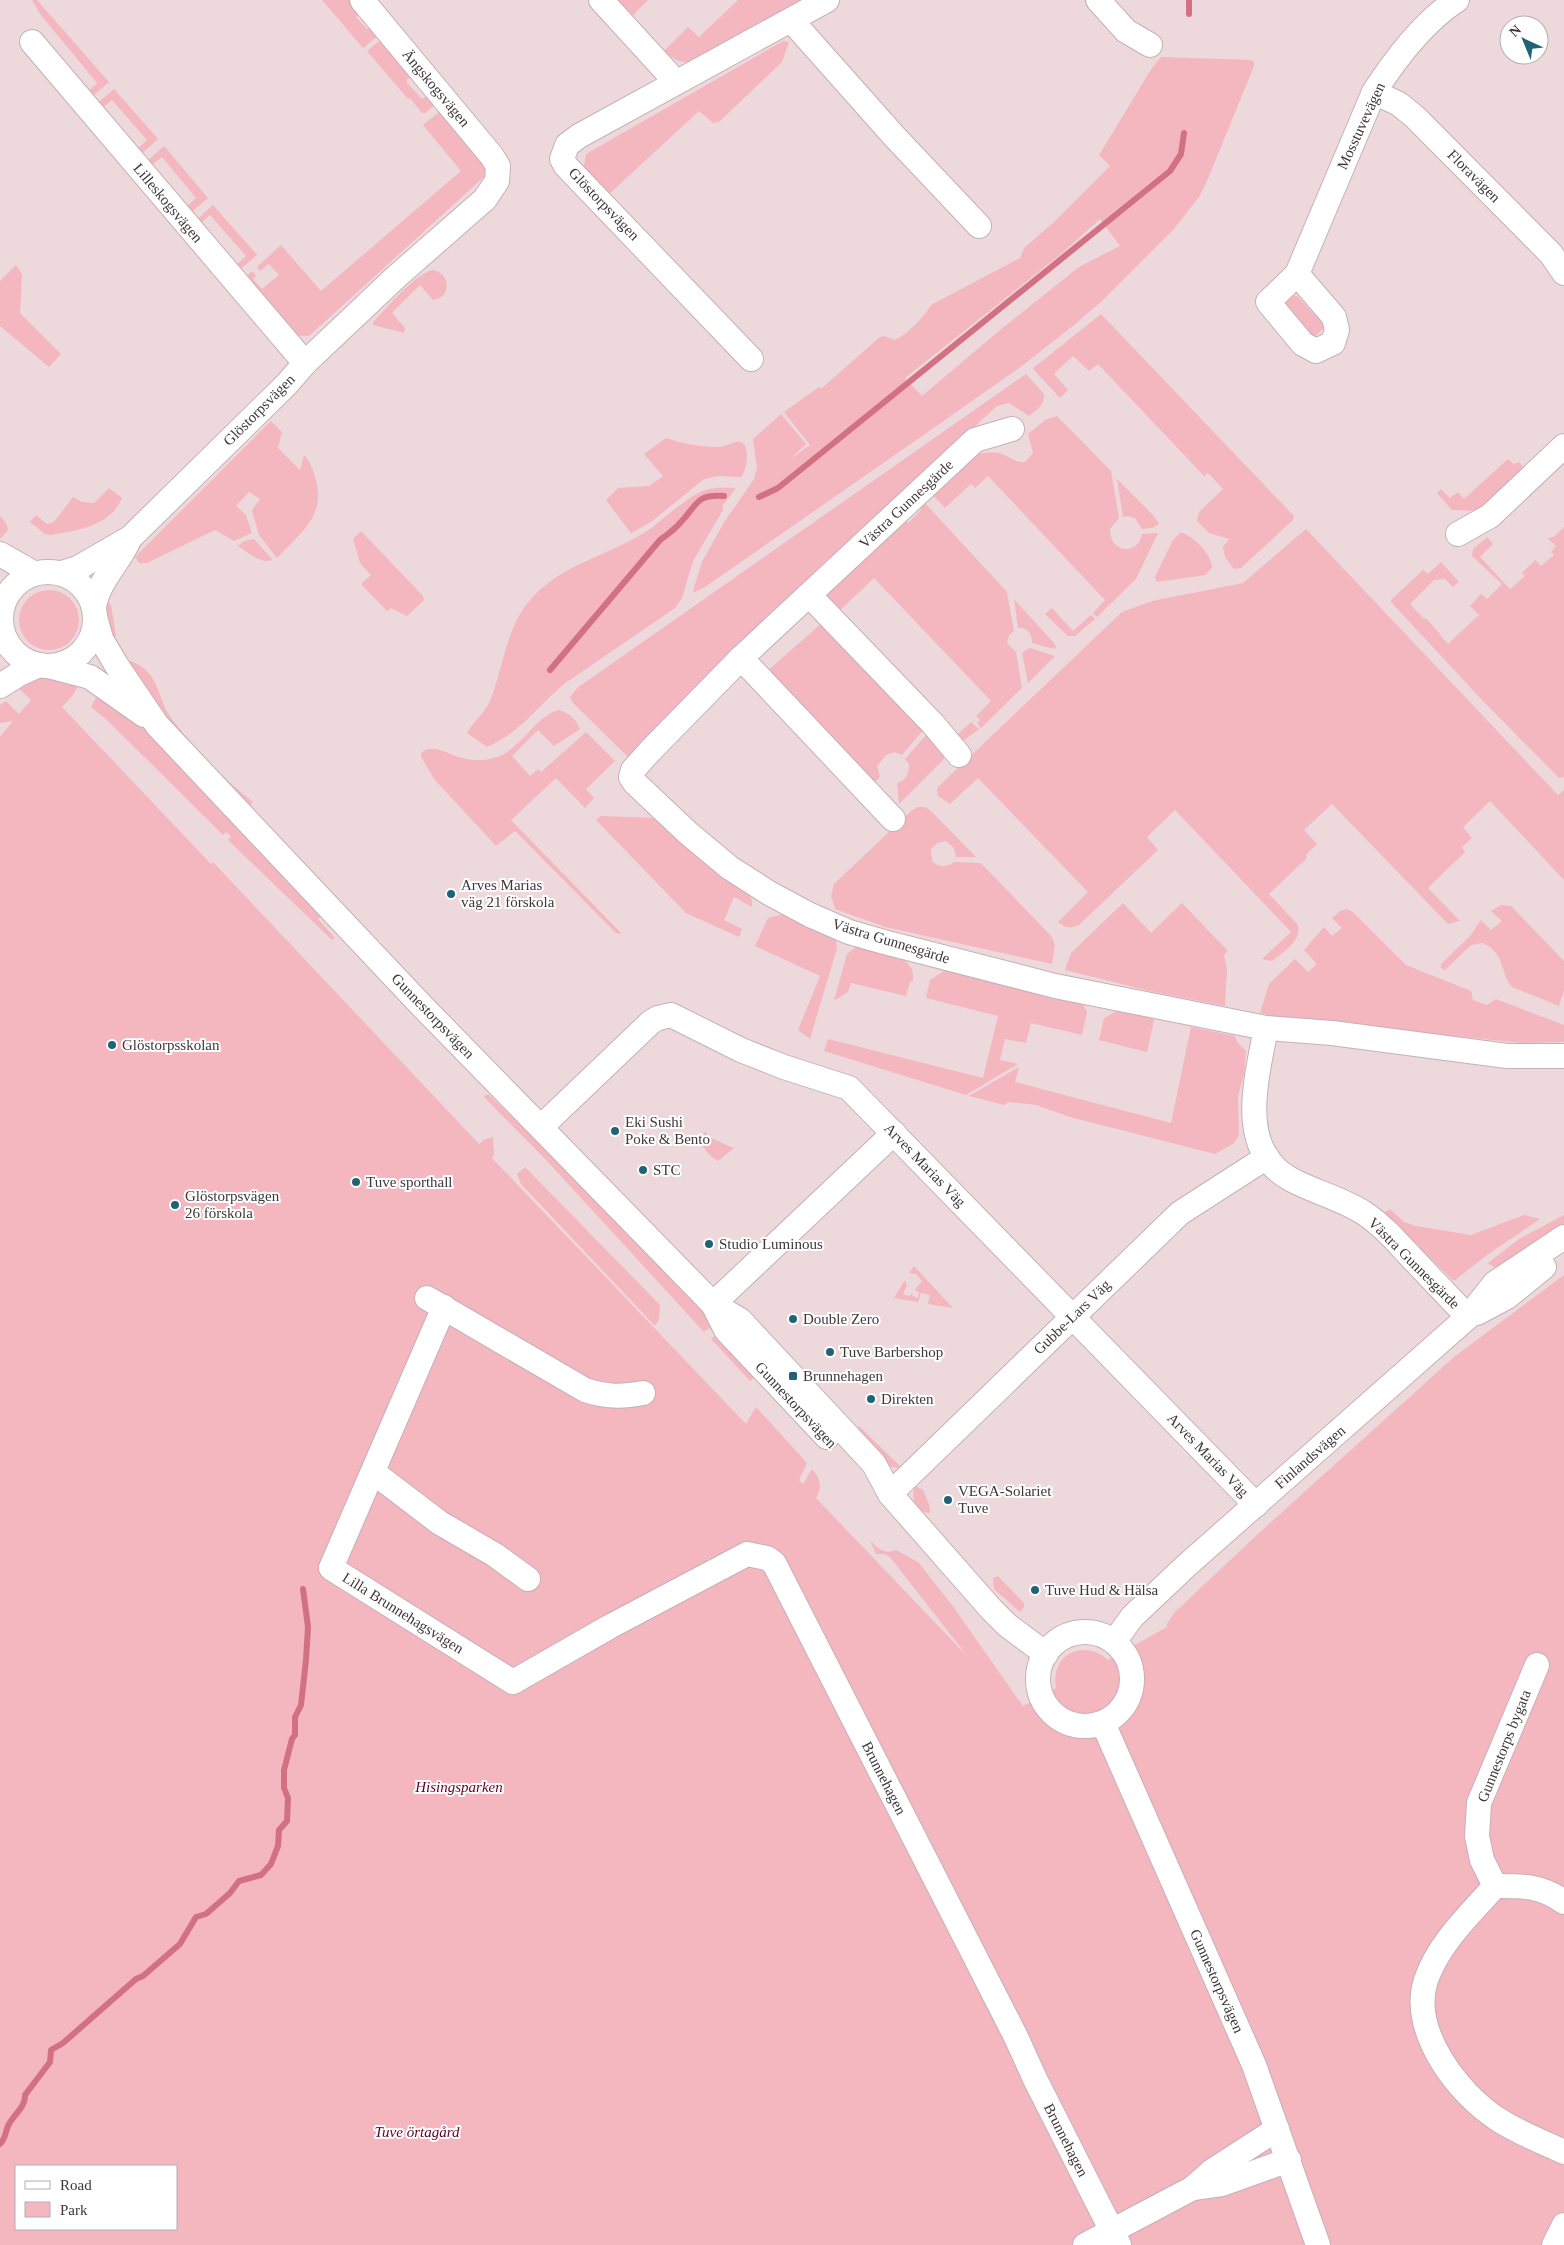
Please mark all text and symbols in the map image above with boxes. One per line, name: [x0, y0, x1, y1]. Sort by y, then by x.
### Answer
north arrow: [1499, 15, 1549, 65]
text: N: [1506, 22, 1524, 40]
street label: Ängskogsvägen: [399, 46, 473, 130]
street label: Mosstuvevägen: [1334, 80, 1388, 172]
street label: Floravägen: [1444, 146, 1504, 206]
street label: Lilleskogsvägen: [130, 160, 206, 246]
street label: Glöstorpsvägen: [566, 165, 643, 244]
street label: Glöstorpsvägen: [220, 371, 298, 449]
street label: Västra Gunnesgärde: [856, 456, 956, 551]
place label: Arves Marias väg 21 förskola: [461, 877, 555, 910]
marker: Arves Marias väg 21 förskola: [445, 888, 457, 900]
street label: Västra Gunnesgärde: [830, 916, 952, 967]
street label: Gunnestorpsvägen: [388, 970, 478, 1062]
place label: Glöstorpsskolan: [122, 1037, 220, 1053]
marker: Glöstorpsskolan: [106, 1039, 118, 1051]
place label: Eki Sushi Poke & Bento: [625, 1114, 710, 1147]
street label: Arves Marias Väg: [881, 1120, 969, 1210]
marker: Eki Sushi Poke & Bento: [609, 1125, 621, 1137]
place label: STC: [653, 1162, 681, 1178]
marker: STC: [637, 1164, 649, 1176]
place label: Tuve sporthall: [366, 1174, 453, 1190]
marker: Tuve sporthall: [350, 1176, 362, 1188]
place label: Glöstorpsvägen 26 förskola: [185, 1188, 280, 1221]
marker: Glöstorpsvägen 26 förskola: [169, 1199, 181, 1211]
street label: Västra Gunnesgärde: [1365, 1214, 1463, 1312]
place label: Studio Luminous: [719, 1236, 823, 1252]
marker: Studio Luminous: [703, 1238, 715, 1250]
street label: Gubbe-Lars Väg: [1030, 1276, 1114, 1358]
place label: Double Zero: [803, 1311, 879, 1327]
marker: Double Zero: [787, 1313, 799, 1325]
place label: Tuve Barbershop: [840, 1344, 943, 1360]
marker: Tuve Barbershop: [824, 1346, 836, 1358]
street label: Gunnestorpsvägen: [752, 1359, 840, 1452]
place label: Brunnehagen: [803, 1368, 883, 1384]
marker: Brunnehagen: [787, 1370, 799, 1382]
place label: Direkten: [881, 1391, 934, 1407]
marker: Direkten: [865, 1393, 877, 1405]
street label: Arves Marias Väg: [1164, 1410, 1252, 1500]
street label: Finlandsvägen: [1272, 1422, 1349, 1492]
place label: VEGA-Solariet Tuve: [958, 1483, 1052, 1516]
marker: VEGA-Solariet Tuve: [942, 1494, 954, 1506]
street label: Lilla Brunnehagsvägen: [340, 1569, 467, 1657]
place label: Tuve Hud & Hälsa: [1045, 1582, 1159, 1598]
marker: Tuve Hud & Hälsa: [1029, 1584, 1041, 1596]
street label: Gunnestorps bygata: [1474, 1687, 1534, 1804]
street label: Brunnehagen: [859, 1739, 910, 1818]
park label: Hisingsparken: [414, 1779, 503, 1795]
street label: Gunnestorpsvägen: [1187, 1927, 1247, 2036]
street label: Brunnehagen: [1041, 2101, 1092, 2180]
park label: Tuve örtagård: [375, 2124, 460, 2140]
legend: [15, 2165, 178, 2230]
text: Road: [60, 2177, 92, 2193]
text: Park: [60, 2202, 88, 2218]

